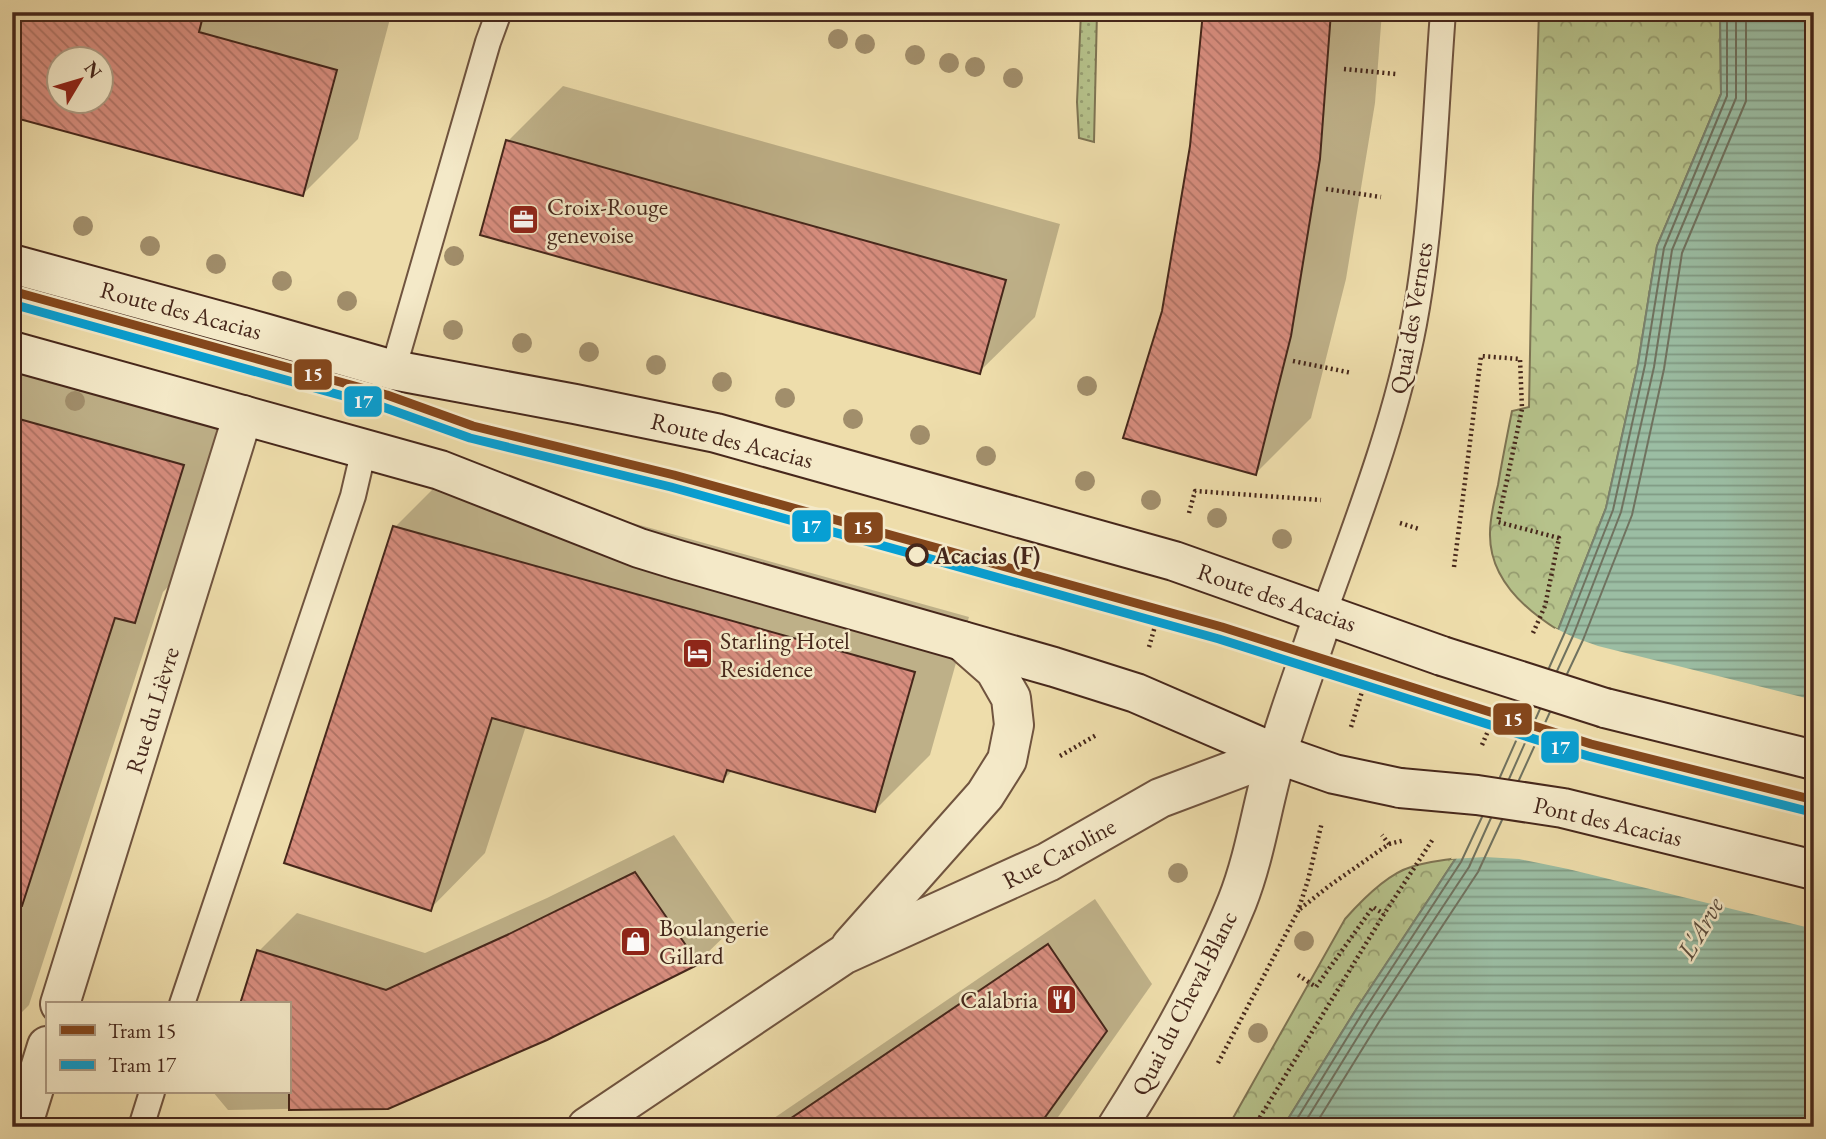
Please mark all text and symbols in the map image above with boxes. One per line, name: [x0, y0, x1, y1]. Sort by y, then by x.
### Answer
north arrow: [46, 46, 116, 116]
text: N: [78, 56, 108, 84]
place label: Croix-Rouge genevoise: [547, 191, 668, 250]
office icon: Croix-Rouge genevoise: [507, 203, 541, 237]
street label: Quai des Vernets: [1382, 240, 1440, 396]
street label: Route des Acacias: [97, 274, 265, 346]
line badge: 15: [293, 358, 333, 391]
text: 15: [303, 362, 323, 387]
line badge: 17: [343, 385, 383, 418]
text: 17: [353, 389, 374, 414]
street label: Route des Acacias: [648, 405, 816, 475]
line badge: 17: [791, 509, 832, 543]
line badge: 15: [843, 511, 884, 544]
text: 17: [801, 514, 822, 539]
text: 15: [853, 515, 873, 540]
place label: Acacias (F): [933, 540, 1040, 571]
marker: Acacias (F): [906, 544, 928, 566]
street label: Route des Acacias: [1193, 555, 1361, 639]
place label: Starling Hotel Residence: [720, 625, 850, 684]
hotel icon: Starling Hotel Residence: [680, 637, 714, 671]
street label: Rue du Lièvre: [118, 643, 186, 777]
line badge: 15: [1492, 702, 1533, 736]
text: 15: [1503, 707, 1523, 732]
line badge: 17: [1540, 730, 1580, 764]
text: 17: [1550, 735, 1571, 760]
street label: Pont des Acacias: [1531, 789, 1685, 853]
street label: Rue Caroline: [997, 810, 1121, 896]
water label: L'Arve: [1668, 890, 1732, 966]
street label: Quai du Cheval-Blanc: [1124, 905, 1244, 1101]
place label: Boulangerie Gillard: [659, 912, 769, 971]
shop icon: Boulangerie Gillard: [619, 924, 653, 958]
restaurant icon: Calabria: [1044, 982, 1078, 1016]
place label: Calabria: [960, 984, 1038, 1015]
legend: [46, 1002, 290, 1094]
text: Tram 15: [108, 1017, 176, 1044]
text: Tram 17: [108, 1051, 177, 1078]

